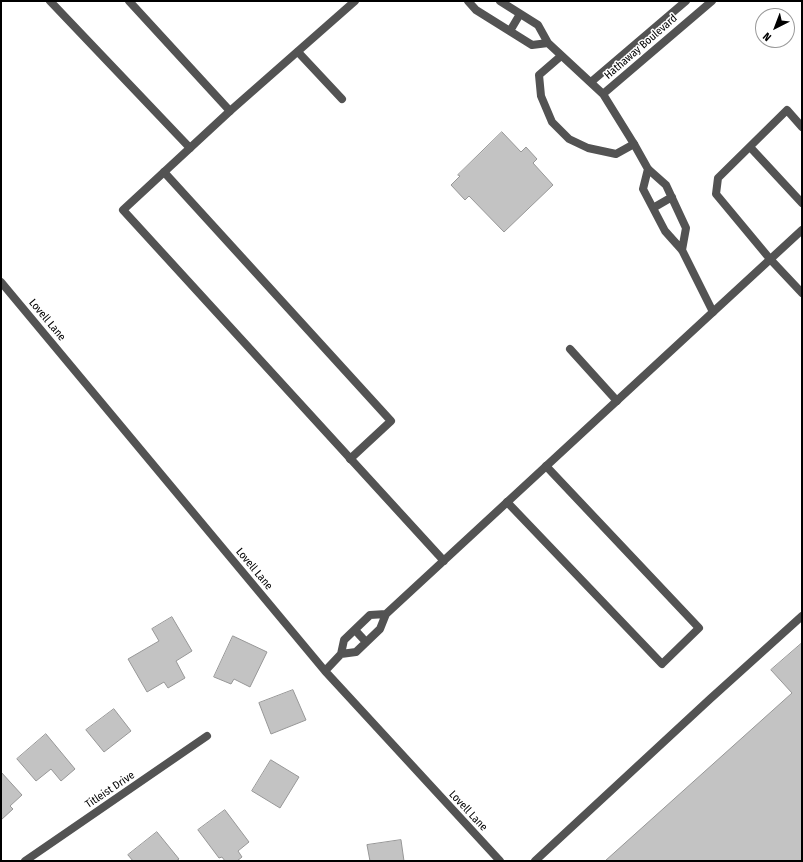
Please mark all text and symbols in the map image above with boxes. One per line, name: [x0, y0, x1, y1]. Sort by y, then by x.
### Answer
north arrow: [755, 8, 795, 48]
street label: Hathaway Boulevard: [602, 12, 680, 82]
text: N: [761, 30, 774, 44]
street label: Lovell Lane: [26, 296, 68, 344]
street label: Lovell Lane: [233, 545, 275, 593]
street label: Titleist Drive: [83, 769, 137, 811]
street label: Lovell Lane: [446, 788, 490, 834]

